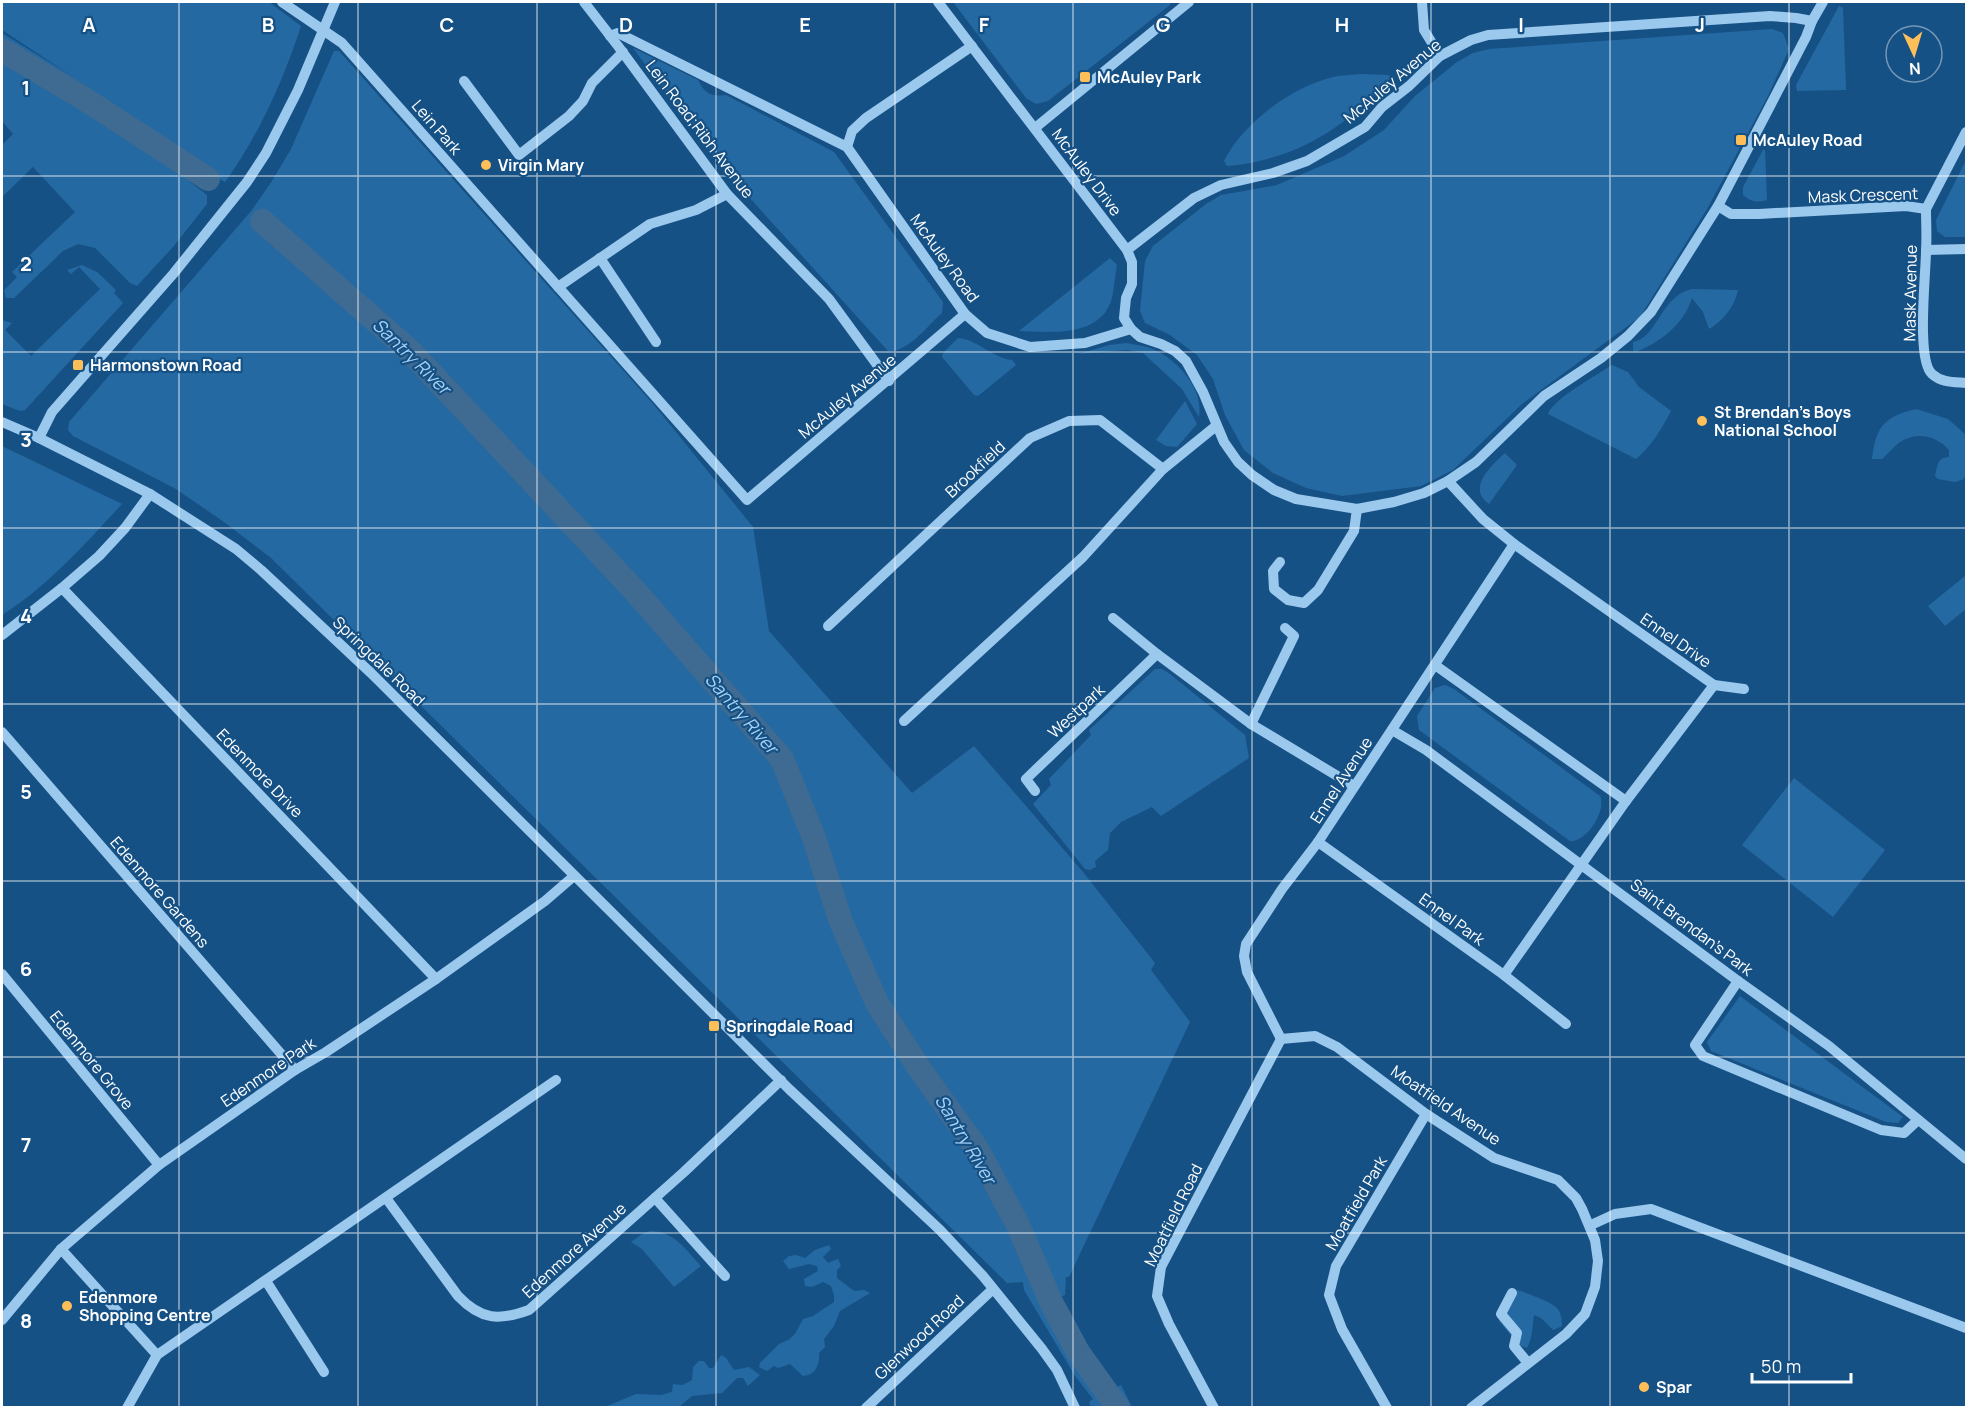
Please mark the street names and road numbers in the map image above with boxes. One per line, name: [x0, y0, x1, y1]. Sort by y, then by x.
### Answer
street label: McAuley Avenue: [1338, 34, 1446, 128]
street label: Lein Road;Ribh Avenue: [641, 55, 759, 203]
street label: Lein Park: [407, 95, 468, 160]
street label: McAuley Drive: [1047, 124, 1127, 220]
street label: Mask Crescent: [1807, 182, 1919, 208]
street label: McAuley Road: [905, 209, 985, 307]
street label: Mask Avenue: [1898, 244, 1922, 342]
street label: McAuley Avenue: [793, 349, 901, 443]
street label: Brookfield: [940, 436, 1010, 502]
street label: Ennel Drive: [1636, 608, 1716, 672]
street label: Springdale Road: [328, 611, 430, 711]
street label: Westpark: [1043, 678, 1110, 743]
street label: Edenmore Drive: [212, 724, 308, 822]
street label: Ennel Avenue: [1305, 732, 1377, 828]
street label: Edenmore Gardens: [106, 832, 214, 952]
street label: Saint Brendan's Park: [1626, 874, 1759, 981]
street label: Ennel Park: [1415, 888, 1490, 951]
street label: Edenmore Grove: [45, 1006, 139, 1114]
street label: Edenmore Park: [216, 1031, 321, 1112]
street label: Moatfield Avenue: [1387, 1060, 1505, 1150]
street label: Moatfield Park: [1320, 1151, 1392, 1254]
street label: Moatfield Road: [1139, 1160, 1207, 1270]
street label: Edenmore Avenue: [517, 1197, 631, 1303]
street label: Glenwood Road: [869, 1290, 969, 1384]

